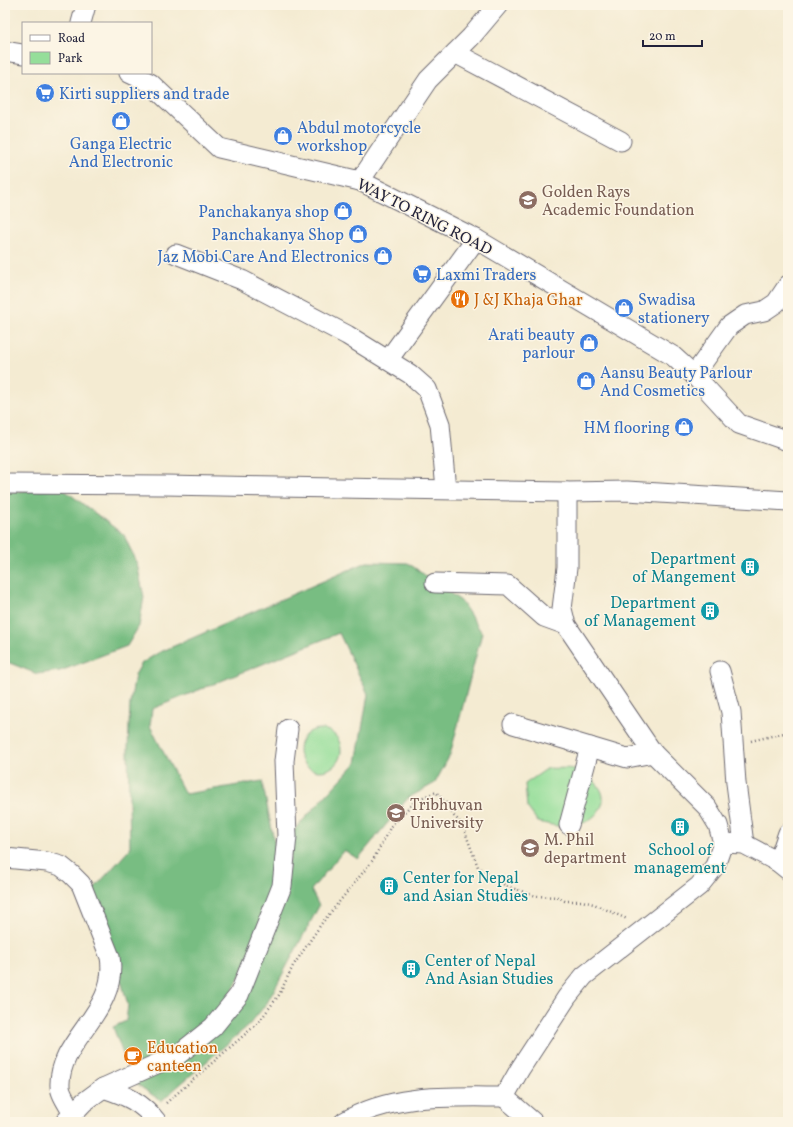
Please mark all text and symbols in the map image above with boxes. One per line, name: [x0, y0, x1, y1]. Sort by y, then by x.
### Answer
legend: [22, 22, 152, 74]
scale bar: [643, 22, 702, 48]
text: 20 m: [649, 29, 676, 45]
text: Road: [58, 31, 85, 47]
text: Park: [58, 51, 83, 67]
supermarket icon: Kirti suppliers and trade: [34, 82, 56, 104]
place label: Kirti suppliers and trade: [59, 84, 230, 106]
shop icon: Ganga Electric And Electronic: [110, 110, 132, 132]
place label: Abdul motorcycle workshop: [297, 118, 421, 158]
shop icon: Abdul motorcycle workshop: [272, 125, 294, 147]
place label: Ganga Electric And Electronic: [69, 134, 173, 174]
street label: WAY TO RING ROAD: [352, 174, 496, 262]
place label: Golden Rays Academic Foundation: [542, 182, 695, 222]
school or university icon: Golden Rays Academic Foundation: [517, 189, 539, 211]
shop icon: Panchakanya shop: [332, 200, 354, 222]
place label: Panchakanya shop: [198, 202, 329, 224]
shop icon: Panchakanya Shop: [347, 223, 369, 245]
place label: Panchakanya Shop: [211, 225, 344, 247]
shop icon: Jaz Mobi Care And Electronics: [372, 245, 394, 267]
place label: Jaz Mobi Care And Electronics: [158, 247, 369, 269]
supermarket icon: Laxmi Traders: [411, 263, 433, 285]
place label: Laxmi Traders: [436, 265, 537, 287]
restaurant icon: J &J Khaja Ghar: [449, 288, 471, 310]
place label: J &J Khaja Ghar: [474, 290, 583, 312]
place label: Swadisa stationery: [638, 290, 710, 330]
shop icon: Swadisa stationery: [613, 297, 635, 319]
place label: Arati beauty parlour: [488, 325, 575, 365]
shop icon: Arati beauty parlour: [578, 332, 600, 354]
place label: Aansu Beauty Parlour And Cosmetics: [600, 363, 753, 403]
shop icon: Aansu Beauty Parlour And Cosmetics: [575, 370, 597, 392]
shop icon: HM flooring: [673, 416, 695, 438]
place label: HM flooring: [584, 418, 670, 440]
place label: Department of Mangement: [632, 549, 736, 589]
building icon: Department of Mangement: [739, 556, 761, 578]
place label: Department of Management: [584, 593, 696, 633]
building icon: Department of Management: [699, 600, 721, 622]
place label: Tribhuvan University: [410, 795, 484, 835]
school or university icon: Tribhuvan University: [385, 802, 407, 824]
building icon: School of management: [669, 816, 691, 838]
place label: M. Phil department: [544, 830, 627, 870]
school or university icon: M. Phil department: [519, 837, 541, 859]
place label: School of management: [634, 840, 727, 880]
place label: Center for Nepal and Asian Studies: [403, 868, 528, 908]
building icon: Center for Nepal and Asian Studies: [378, 875, 400, 897]
place label: Center of Nepal And Asian Studies: [425, 951, 554, 991]
building icon: Center of Nepal And Asian Studies: [400, 958, 422, 980]
place label: Education canteen: [147, 1038, 218, 1078]
cafe icon: Education canteen: [122, 1045, 144, 1067]

